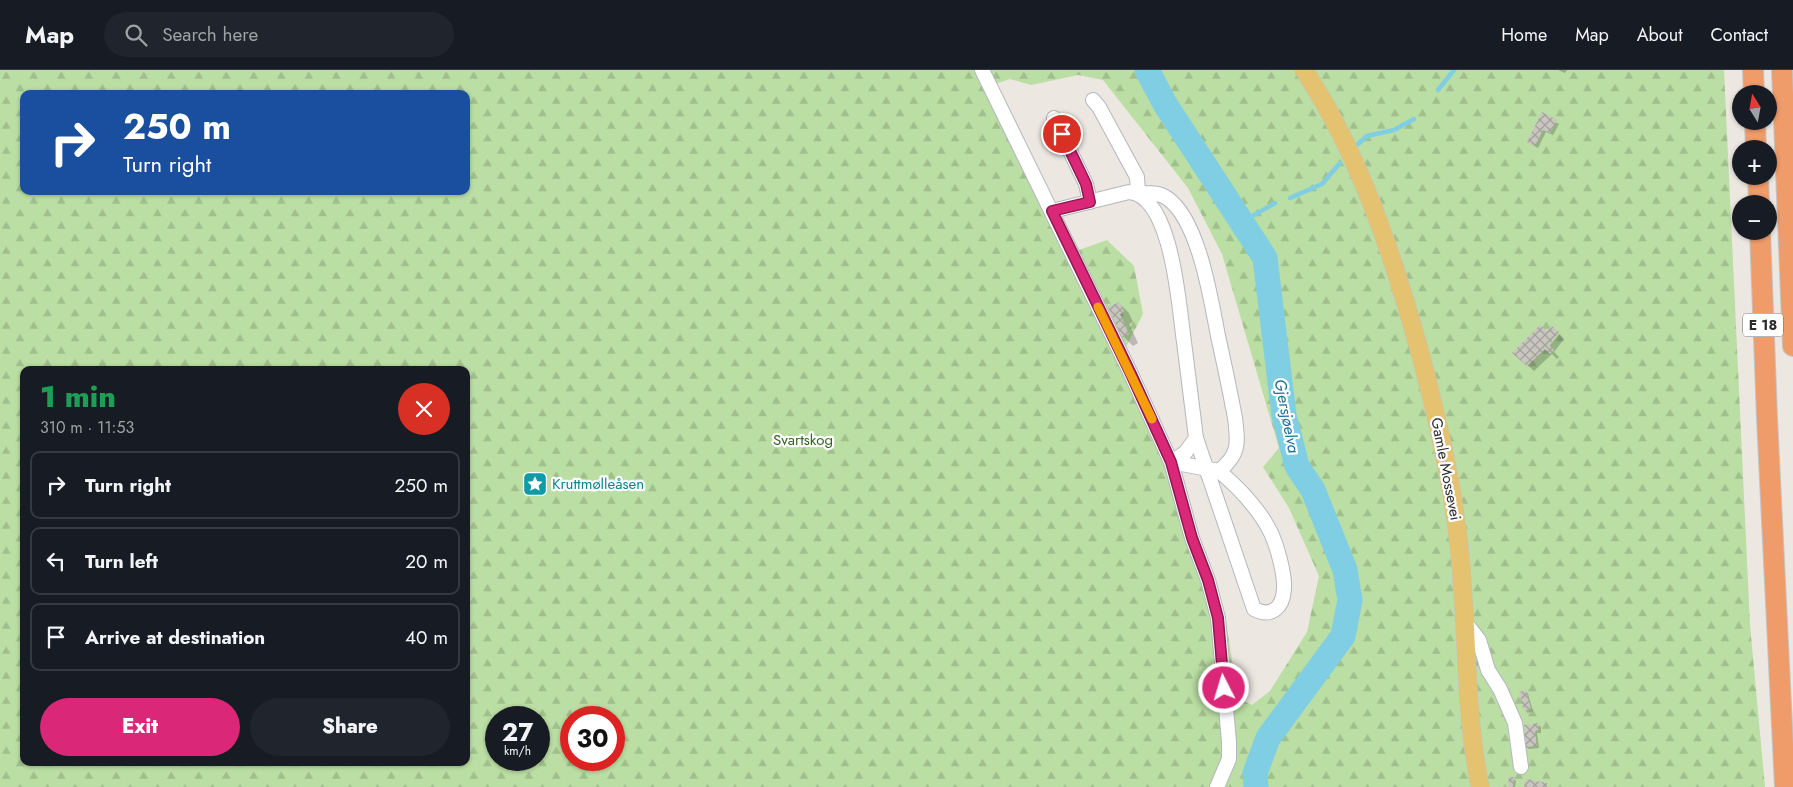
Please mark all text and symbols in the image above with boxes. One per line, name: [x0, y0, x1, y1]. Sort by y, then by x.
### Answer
search box: [104, 12, 454, 57]
text: Map: [25, 17, 74, 52]
icon: search: [122, 21, 150, 49]
text: Search here: [162, 21, 258, 48]
text: Home: [1501, 22, 1547, 48]
text: Map: [1575, 22, 1609, 48]
text: About: [1637, 22, 1682, 48]
text: Contact: [1710, 22, 1768, 48]
north arrow: [1732, 85, 1778, 130]
map controls: [1732, 85, 1777, 240]
text: 250 m: [123, 102, 231, 152]
icon: right: [40, 110, 105, 175]
pin: [1041, 113, 1083, 155]
icon: arrive: [1048, 120, 1076, 148]
button: +: [1732, 140, 1777, 185]
text: Turn right: [123, 148, 211, 180]
button: −: [1732, 195, 1777, 240]
road number: E 18: [1743, 314, 1783, 336]
text: 1 min: [40, 375, 116, 418]
water label: Gjersjøelva: [1269, 377, 1305, 455]
button: close: [398, 383, 450, 435]
text: 310 m · 11:53: [40, 416, 134, 439]
street label: Gamle Mossevei: [1425, 416, 1467, 522]
park label: Svartskog: [773, 429, 833, 451]
icon: right: [42, 471, 70, 499]
place icon: Kruttmølleåsen: [522, 471, 548, 497]
text: Turn right: [85, 472, 171, 499]
text: 250 m: [395, 472, 448, 499]
place label: Kruttmølleåsen: [552, 473, 644, 495]
icon: left: [42, 547, 70, 575]
text: Turn left: [85, 548, 158, 575]
text: 20 m: [405, 548, 448, 575]
icon: arrive: [42, 623, 70, 651]
text: Arrive at destination: [85, 624, 265, 651]
text: 40 m: [405, 624, 448, 651]
position arrow: [1197, 661, 1249, 713]
button: Exit: [40, 698, 240, 756]
button: Share: [250, 698, 450, 756]
speed limit sign: 30: [560, 706, 625, 771]
text: 27: [502, 714, 533, 750]
text: km/h: [504, 742, 531, 760]

